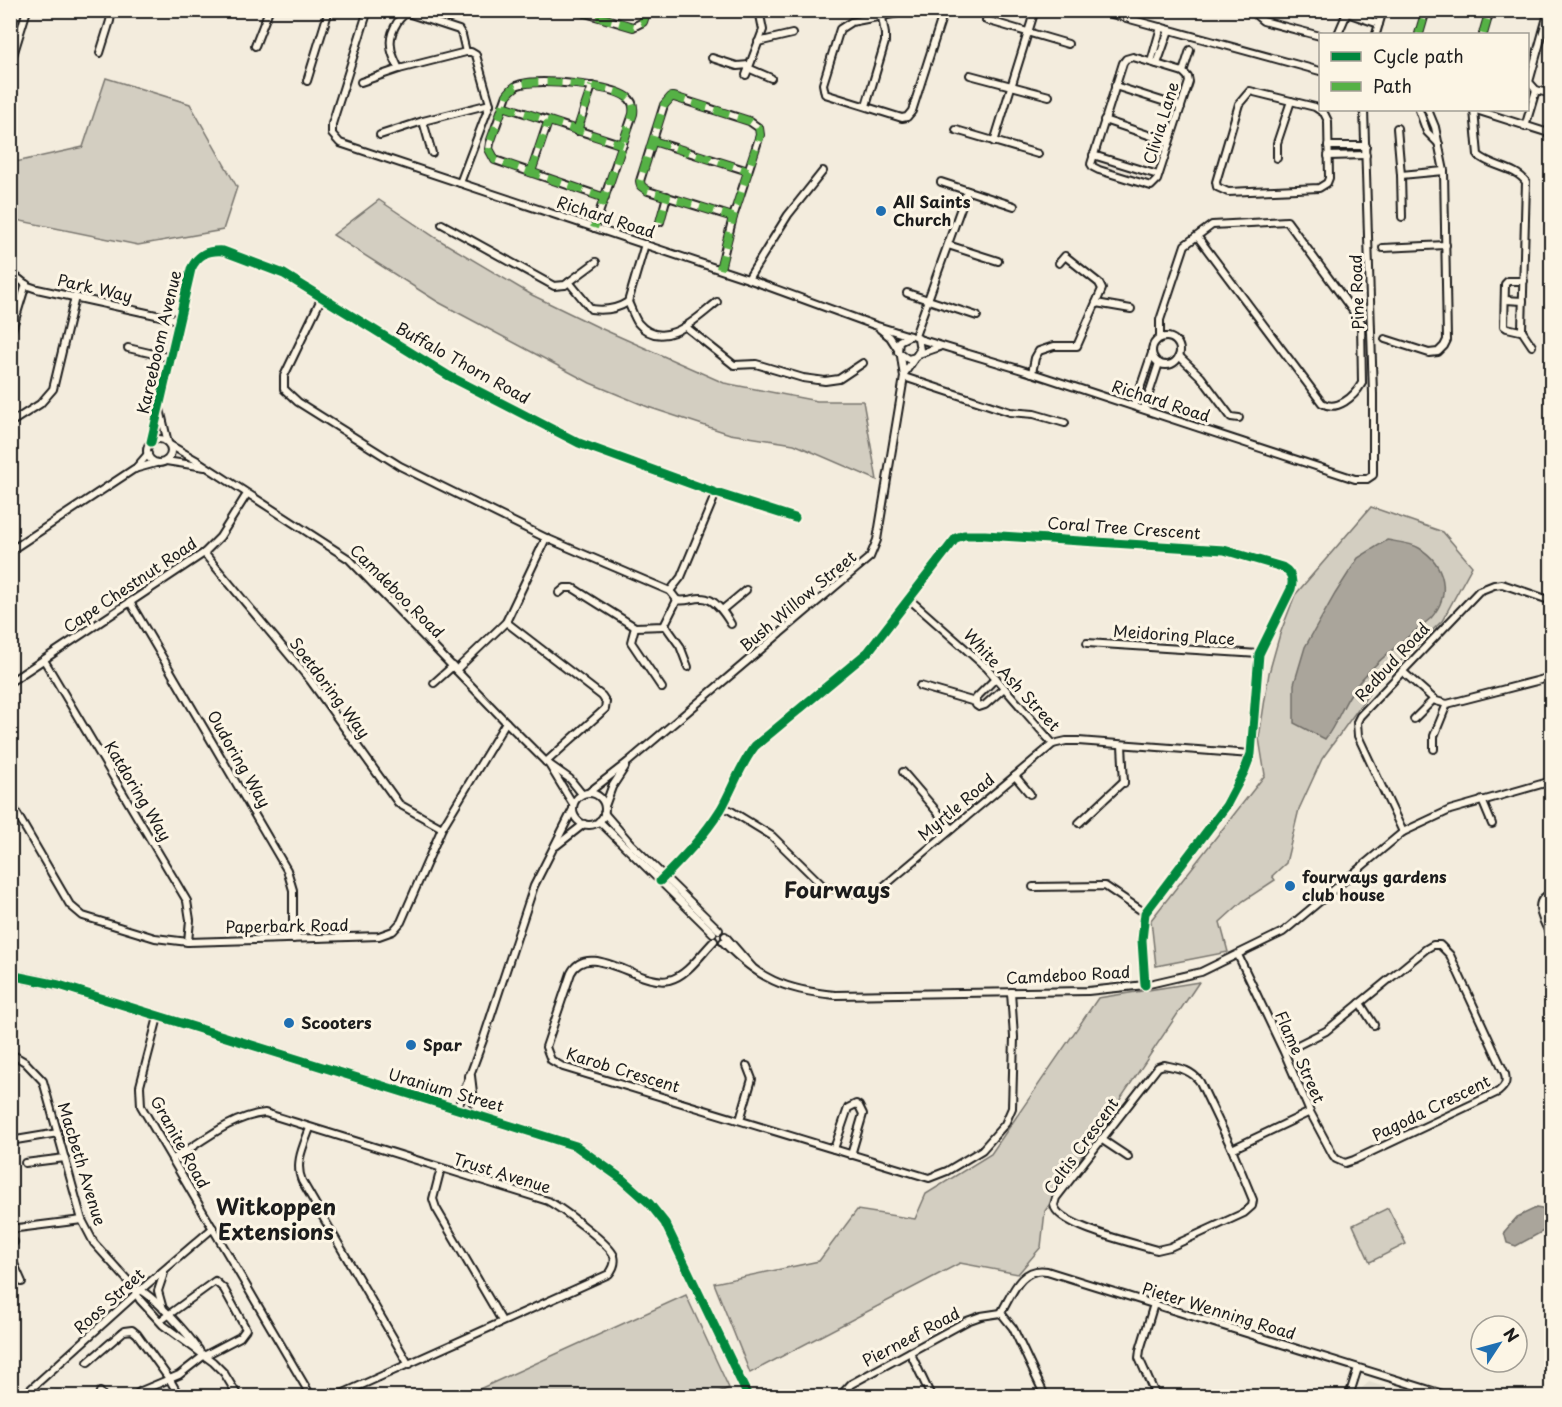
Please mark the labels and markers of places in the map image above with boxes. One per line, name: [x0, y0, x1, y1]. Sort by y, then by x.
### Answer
place label: All Saints Church: [892, 189, 971, 231]
marker: All Saints Church: [874, 204, 888, 218]
place label: fourways gardens club house: [1302, 864, 1447, 906]
marker: fourways gardens club house: [1283, 879, 1297, 893]
place label: Scooters: [301, 1010, 372, 1034]
marker: Scooters: [282, 1016, 296, 1030]
place label: Spar: [423, 1032, 463, 1056]
marker: Spar: [404, 1038, 418, 1052]

